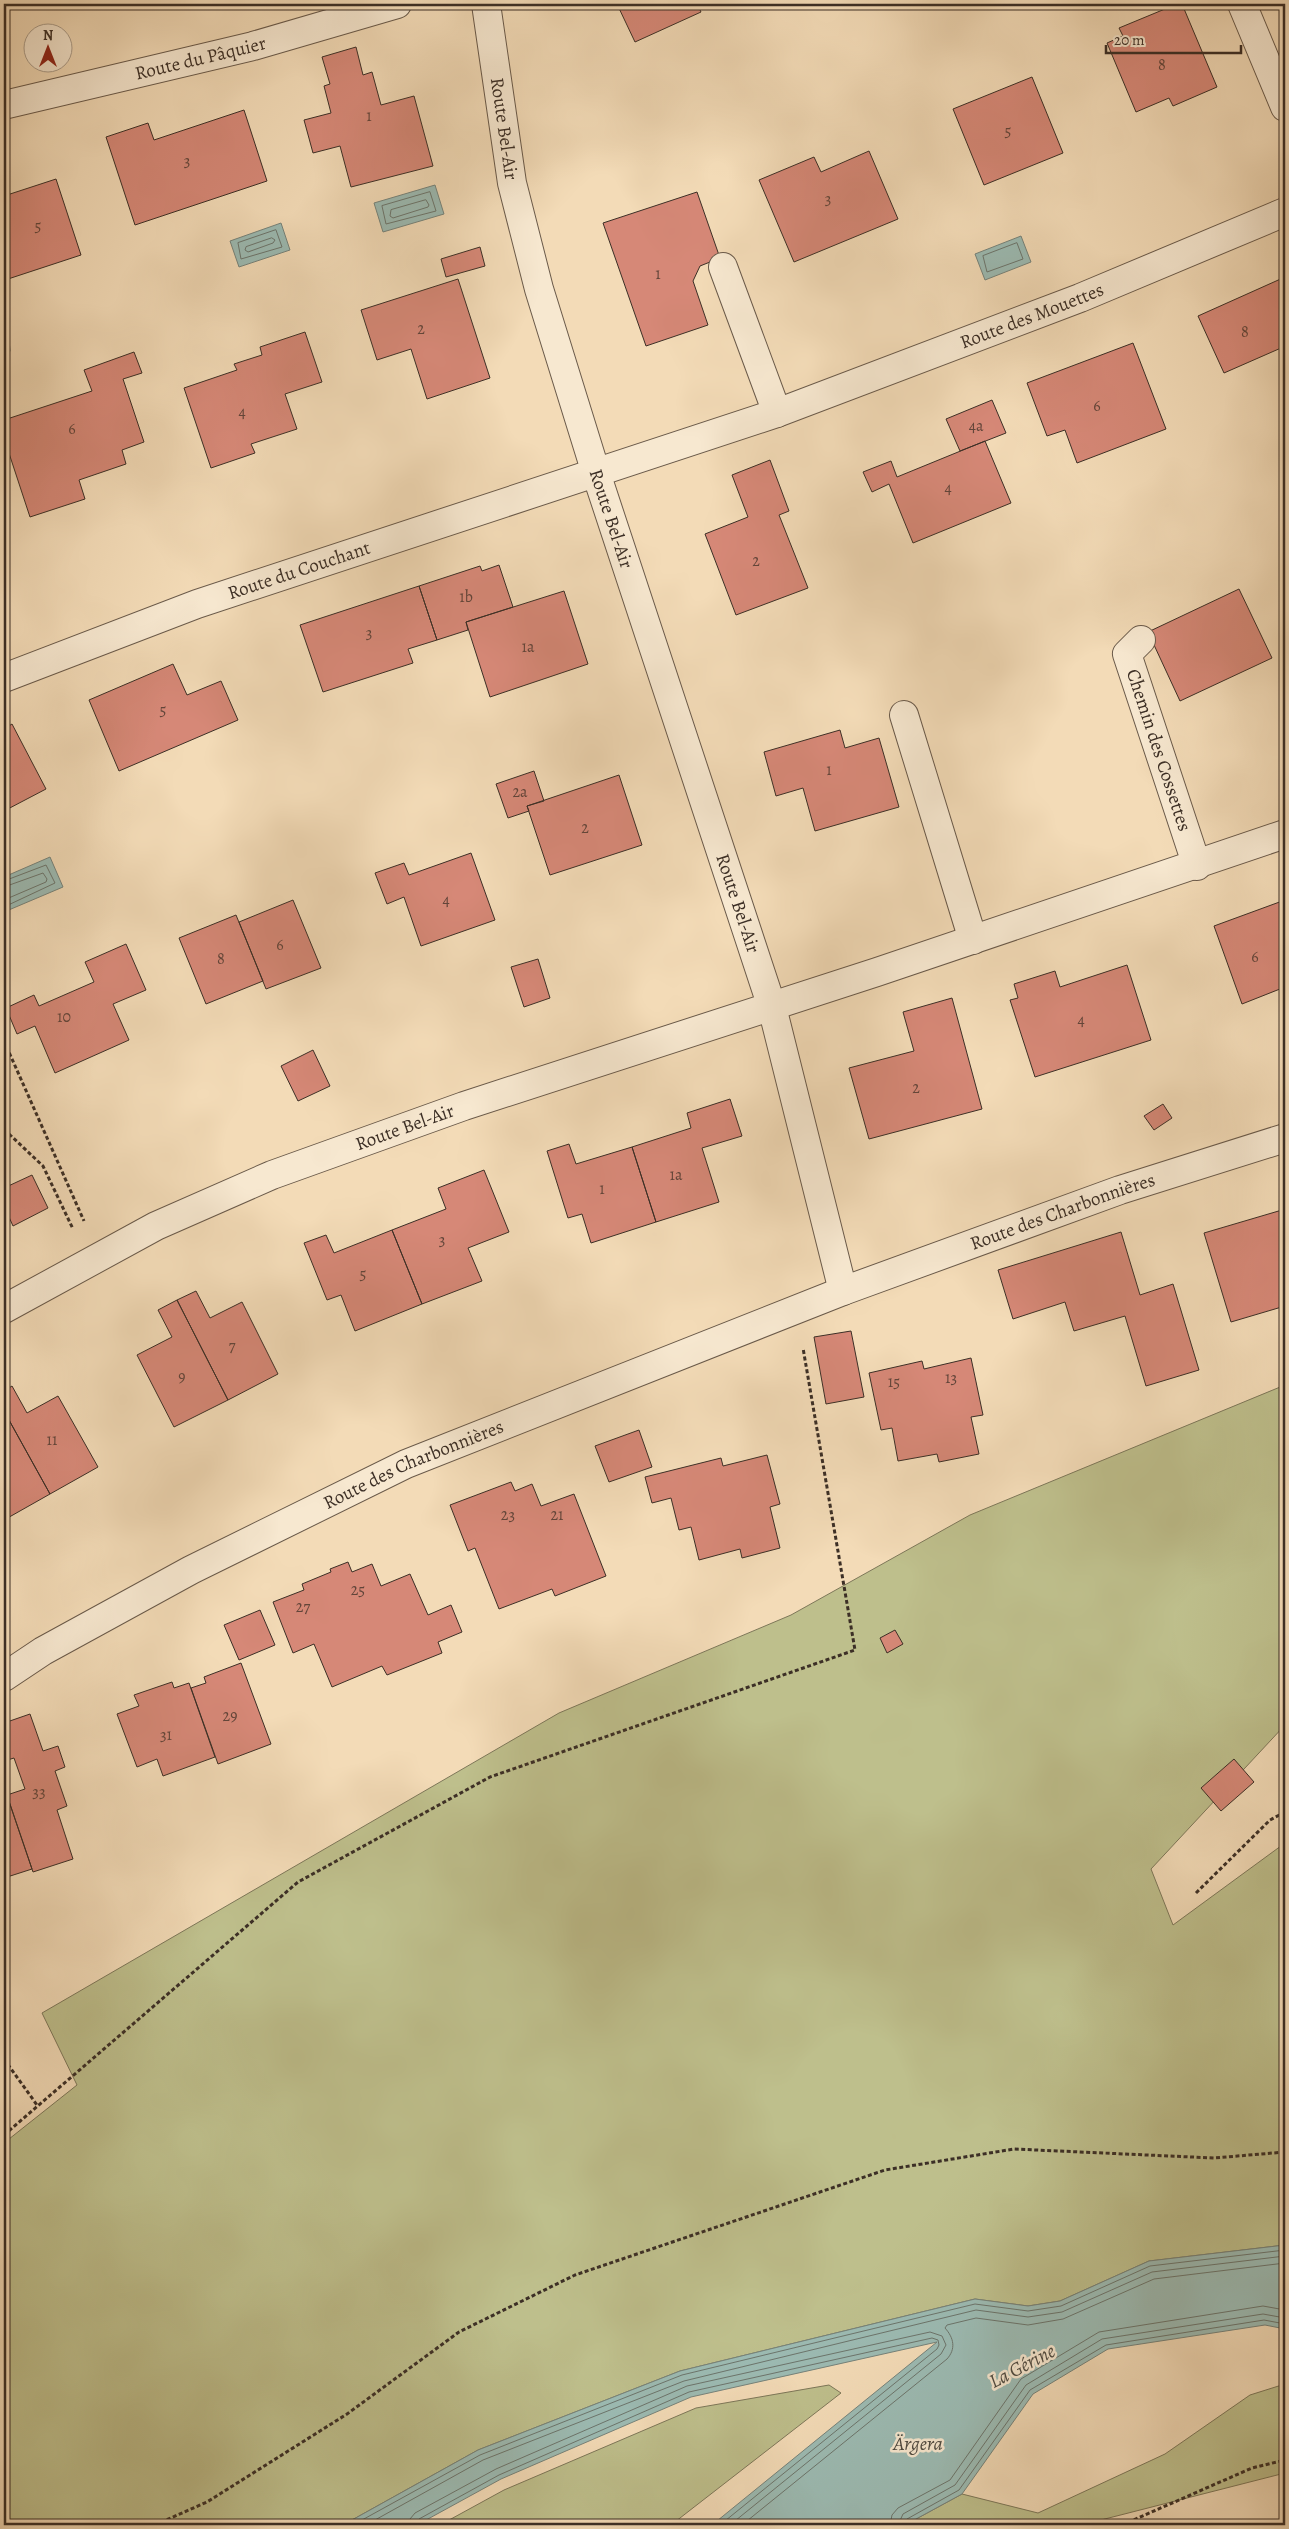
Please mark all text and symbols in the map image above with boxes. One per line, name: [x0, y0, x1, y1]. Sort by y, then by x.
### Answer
north arrow: [22, 22, 72, 72]
scale bar: [1106, 22, 1242, 54]
text: N: [43, 26, 53, 45]
street label: Route du Pâquier: [132, 30, 269, 87]
text: 20 m: [1114, 30, 1145, 50]
house number: 8: [1158, 54, 1166, 76]
street label: Route Bel-Air: [484, 76, 524, 182]
house number: 1: [366, 105, 372, 127]
house number: 5: [1005, 120, 1012, 142]
house number: 3: [184, 150, 190, 172]
house number: 3: [825, 188, 831, 210]
house number: 5: [35, 215, 42, 237]
house number: 1: [655, 263, 661, 285]
street label: Route des Mouettes: [956, 276, 1108, 355]
house number: 2: [417, 318, 425, 340]
house number: 8: [1241, 321, 1249, 343]
house number: 6: [1093, 395, 1101, 417]
house number: 4: [238, 401, 246, 423]
house number: 4a: [969, 415, 984, 437]
house number: 6: [68, 418, 76, 440]
street label: Route Bel-Air: [583, 466, 640, 572]
house number: 4: [944, 477, 952, 499]
street label: Route du Couchant: [224, 535, 374, 606]
house number: 2: [752, 550, 760, 572]
house number: 1b: [459, 586, 473, 608]
house number: 3: [366, 622, 372, 644]
house number: 1a: [522, 636, 535, 658]
street label: Chemin des Cossettes: [1120, 666, 1198, 835]
house number: 5: [160, 699, 167, 721]
house number: 1: [826, 759, 832, 781]
house number: 2a: [512, 781, 528, 803]
house number: 2: [581, 817, 589, 839]
street label: Route Bel-Air: [709, 850, 766, 956]
house number: 4: [442, 889, 450, 911]
house number: 6: [276, 934, 284, 956]
house number: 6: [1251, 946, 1259, 968]
house number: 8: [217, 948, 225, 970]
house number: 10: [57, 1006, 71, 1028]
house number: 4: [1077, 1009, 1085, 1031]
house number: 2: [912, 1077, 920, 1099]
street label: Route Bel-Air: [352, 1098, 458, 1157]
house number: 1a: [670, 1164, 683, 1186]
street label: Route des Charbonnières: [967, 1167, 1158, 1257]
house number: 1: [599, 1178, 605, 1200]
house number: 3: [439, 1229, 445, 1251]
house number: 5: [360, 1263, 367, 1285]
house number: 7: [229, 1335, 236, 1357]
house number: 9: [178, 1366, 186, 1388]
house number: 13: [945, 1367, 957, 1389]
house number: 15: [888, 1371, 900, 1393]
street label: Route des Charbonnières: [319, 1414, 508, 1516]
house number: 11: [47, 1429, 58, 1451]
house number: 23: [501, 1504, 515, 1526]
house number: 21: [550, 1504, 564, 1526]
house number: 25: [351, 1579, 365, 1601]
house number: 27: [296, 1596, 310, 1618]
house number: 29: [223, 1705, 237, 1727]
house number: 31: [160, 1724, 173, 1746]
house number: 33: [32, 1781, 46, 1803]
water label: La Gérine: [984, 2337, 1060, 2395]
water label: Ärgera: [892, 2430, 943, 2457]

